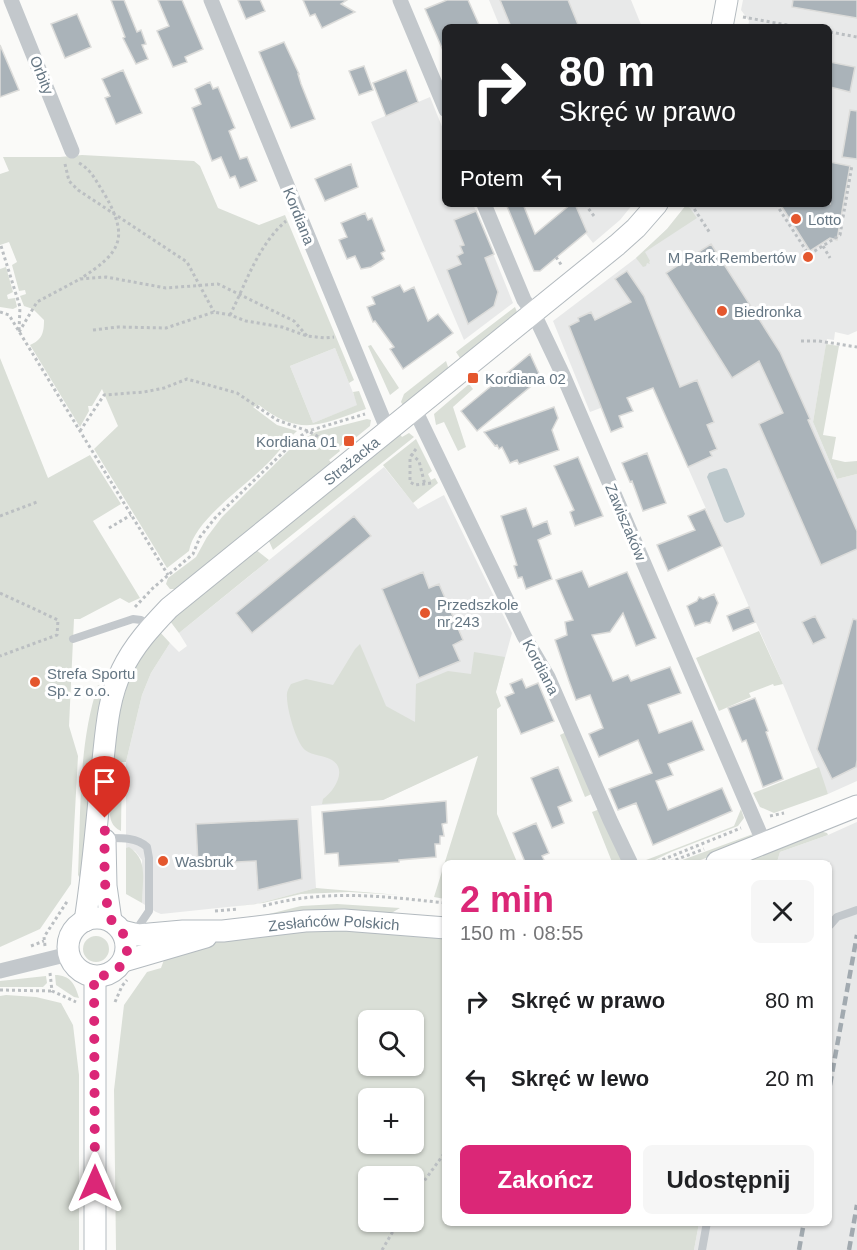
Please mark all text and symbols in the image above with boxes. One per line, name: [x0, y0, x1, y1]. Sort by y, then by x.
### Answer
icon: right: [460, 48, 538, 126]
text: 80 m: [559, 48, 655, 95]
street label: Orbity: [27, 53, 58, 97]
text: Skręć w prawo: [559, 97, 736, 127]
icon: left: [536, 162, 569, 195]
text: Potem: [460, 166, 524, 191]
street label: Kordiana: [280, 185, 318, 248]
place label: Lotto: [808, 211, 841, 228]
marker: Lotto: [789, 212, 803, 226]
place label: M Park Rembertów: [668, 249, 796, 266]
marker: M Park Rembertów: [801, 250, 815, 264]
place label: Biedronka: [734, 303, 802, 320]
marker: Biedronka: [715, 304, 729, 318]
place label: Kordiana 02: [485, 370, 566, 387]
marker: Kordiana 02: [466, 371, 480, 385]
street label: Strażacka: [320, 432, 383, 488]
place label: Kordiana 01: [256, 433, 337, 450]
marker: Kordiana 01: [342, 434, 356, 448]
street label: Zawiszaków: [602, 481, 650, 563]
place label: Przedszkole nr 243: [437, 596, 519, 630]
marker: Przedszkole nr 243: [418, 606, 432, 620]
street label: Kordiana: [519, 637, 563, 698]
place label: Strefa Sportu Sp. z o.o.: [47, 665, 135, 699]
marker: Strefa Sportu Sp. z o.o.: [28, 675, 42, 689]
pin: [79, 756, 130, 818]
icon: arrive: [88, 765, 121, 798]
place label: Wasbruk: [175, 853, 234, 870]
marker: Wasbruk: [156, 854, 170, 868]
text: 2 min: [460, 879, 554, 920]
button: close: [751, 880, 814, 943]
street label: Zesłańców Polskich: [267, 912, 400, 934]
text: 150 m · 08:55: [460, 922, 583, 944]
icon: right: [460, 985, 493, 1018]
text: Skręć w prawo: [511, 988, 665, 1013]
text: 80 m: [765, 988, 814, 1013]
map controls: [358, 1010, 424, 1232]
button: search: [358, 1010, 424, 1076]
icon: left: [460, 1063, 493, 1096]
text: Skręć w lewo: [511, 1066, 649, 1091]
text: 20 m: [765, 1066, 814, 1091]
button: +: [358, 1088, 424, 1154]
button: Zakończ: [460, 1145, 631, 1214]
button: Udostępnij: [643, 1145, 814, 1214]
position arrow: [63, 1151, 127, 1215]
button: −: [358, 1166, 424, 1232]

